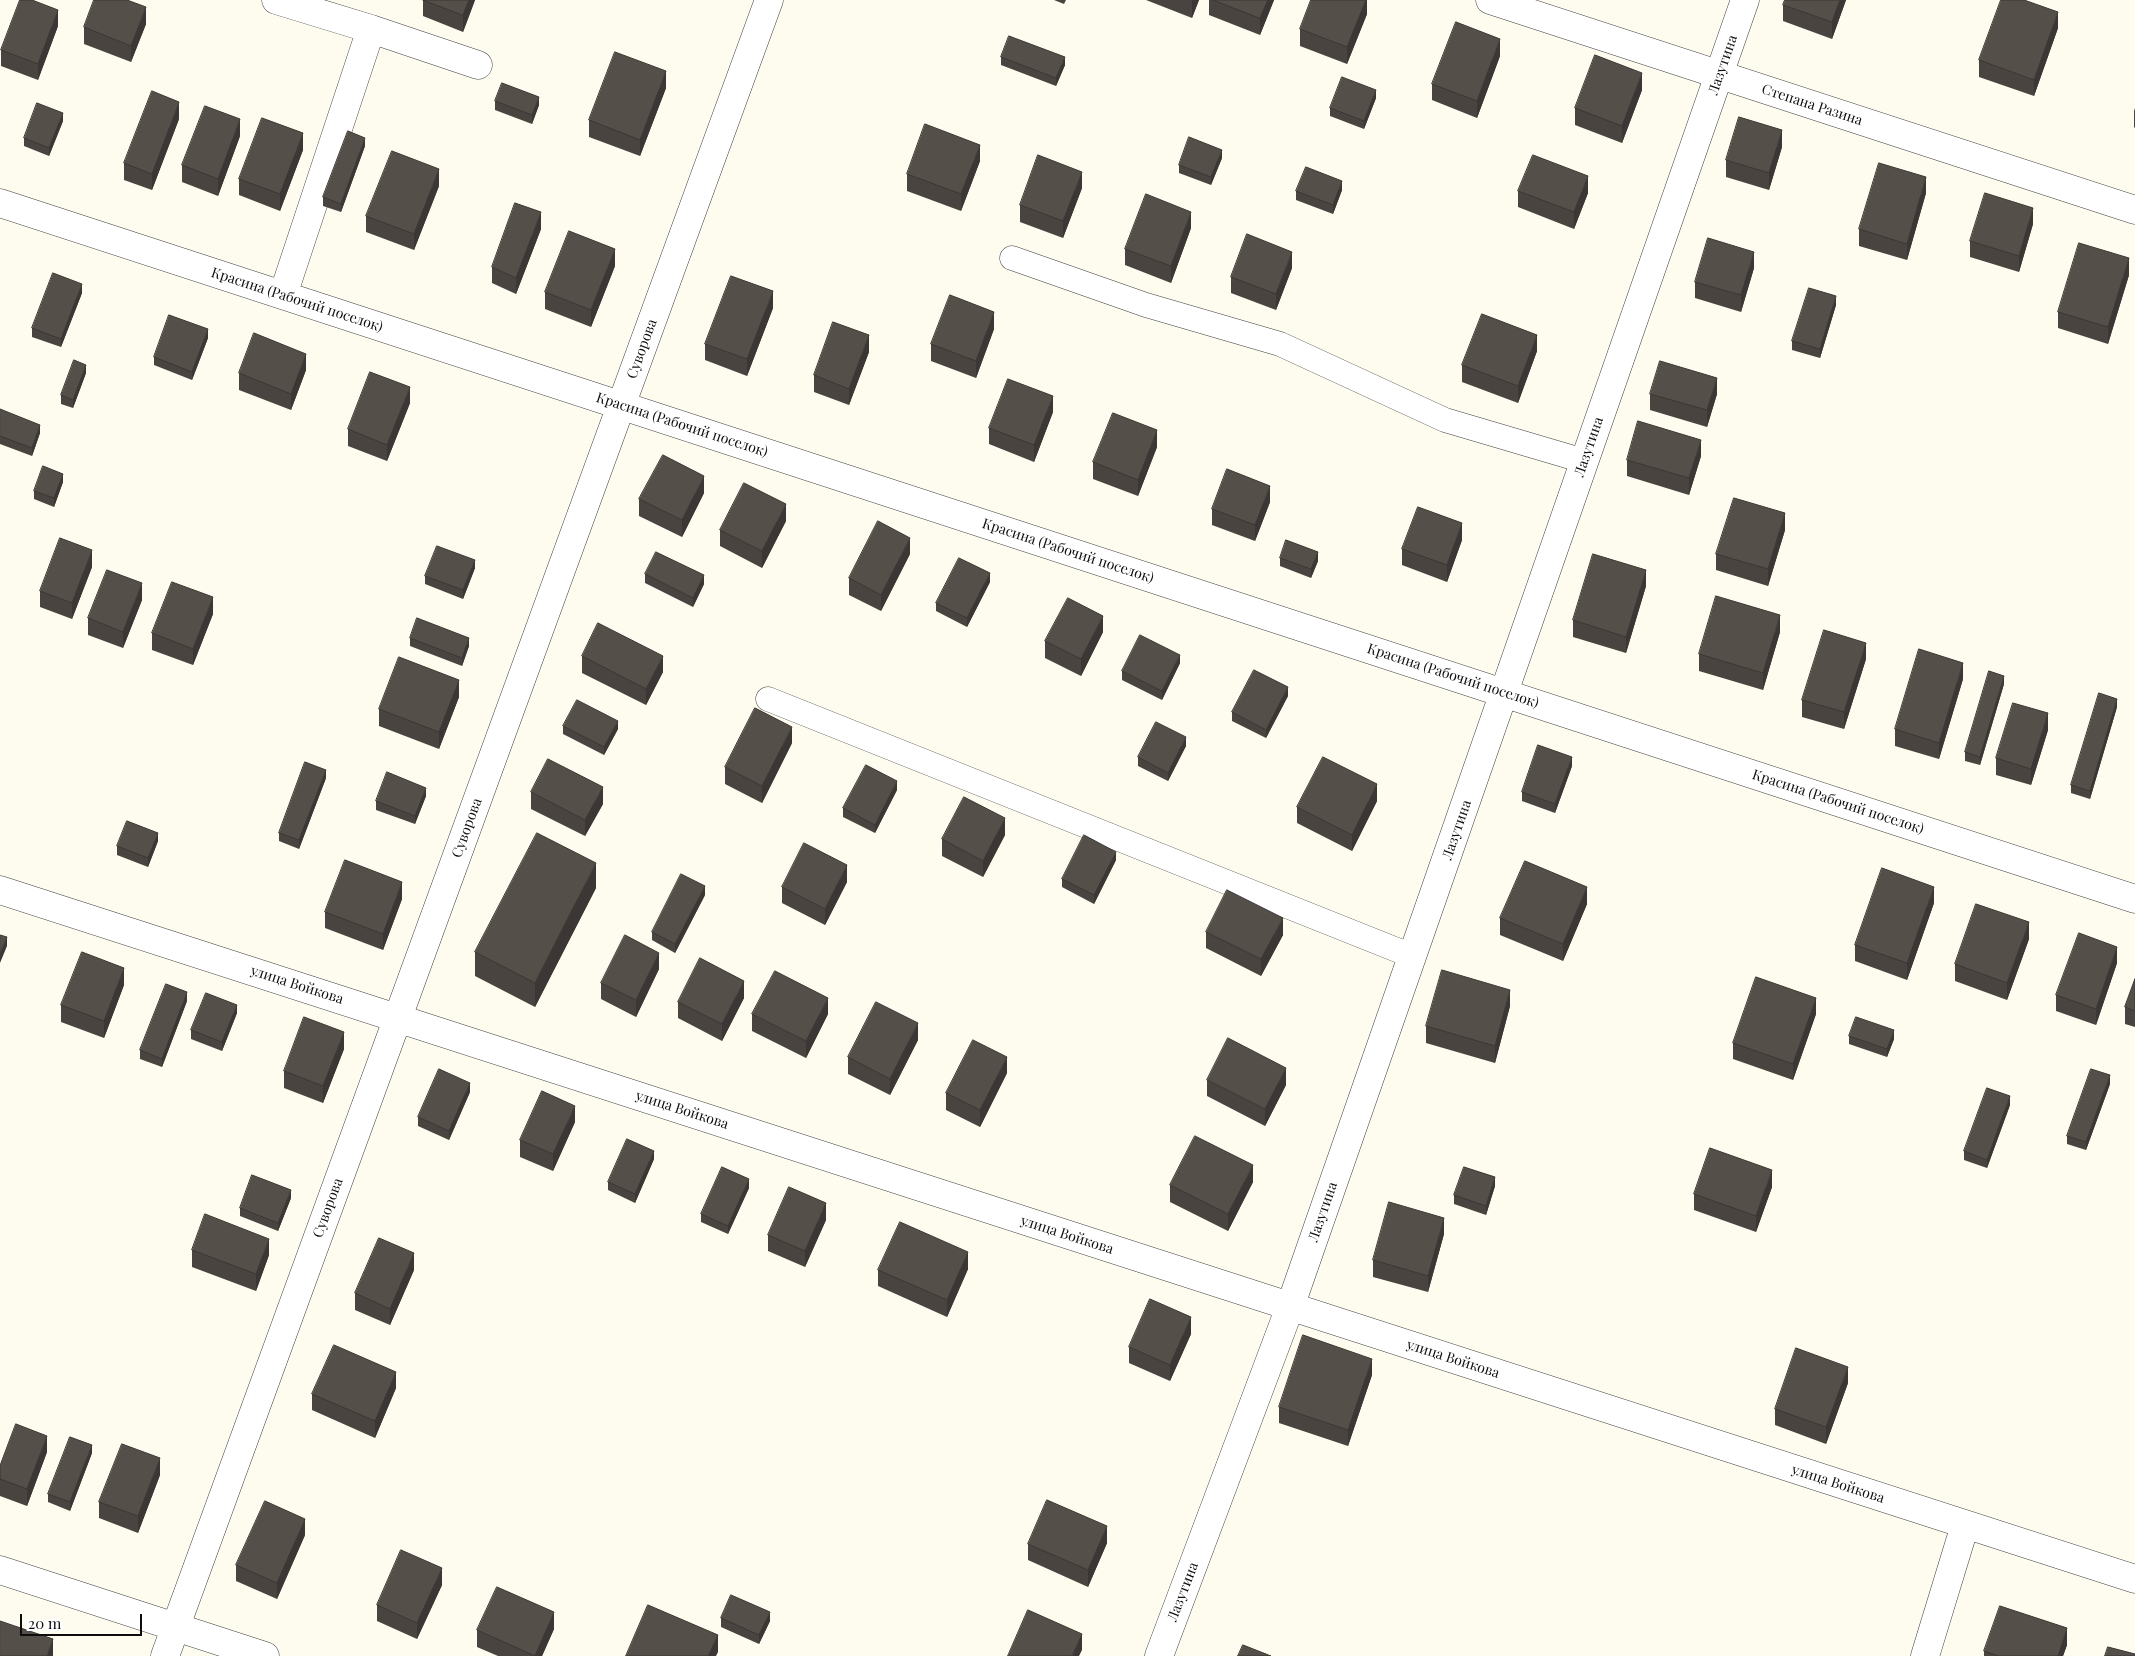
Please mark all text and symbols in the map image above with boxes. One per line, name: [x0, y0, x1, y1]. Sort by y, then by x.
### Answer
street label: Лазутина: [1705, 33, 1741, 97]
street label: Степана Разина: [1760, 81, 1864, 129]
street label: Красина (Рабочий поселок): [209, 264, 385, 336]
street label: Суворова: [623, 317, 661, 381]
street label: Красина (Рабочий поселок): [594, 389, 770, 461]
street label: Лазутина: [1571, 415, 1607, 479]
street label: Красина (Рабочий поселок): [980, 515, 1156, 587]
street label: Красина (Рабочий поселок): [1365, 640, 1541, 712]
street label: Красина (Рабочий поселок): [1750, 766, 1926, 838]
street label: Суворова: [448, 796, 486, 860]
street label: Лазутина: [1439, 798, 1475, 862]
street label: улица Войкова: [249, 962, 345, 1008]
street label: улица Войкова: [634, 1087, 730, 1133]
street label: Суворова: [309, 1176, 347, 1240]
street label: Лазутина: [1305, 1180, 1341, 1244]
street label: улица Войкова: [1019, 1212, 1115, 1258]
street label: улица Войкова: [1405, 1336, 1501, 1382]
street label: улица Войкова: [1790, 1461, 1886, 1507]
street label: Лазутина: [1164, 1560, 1202, 1624]
scale bar: [22, 1604, 145, 1636]
text: 20 m: [28, 1613, 61, 1633]

